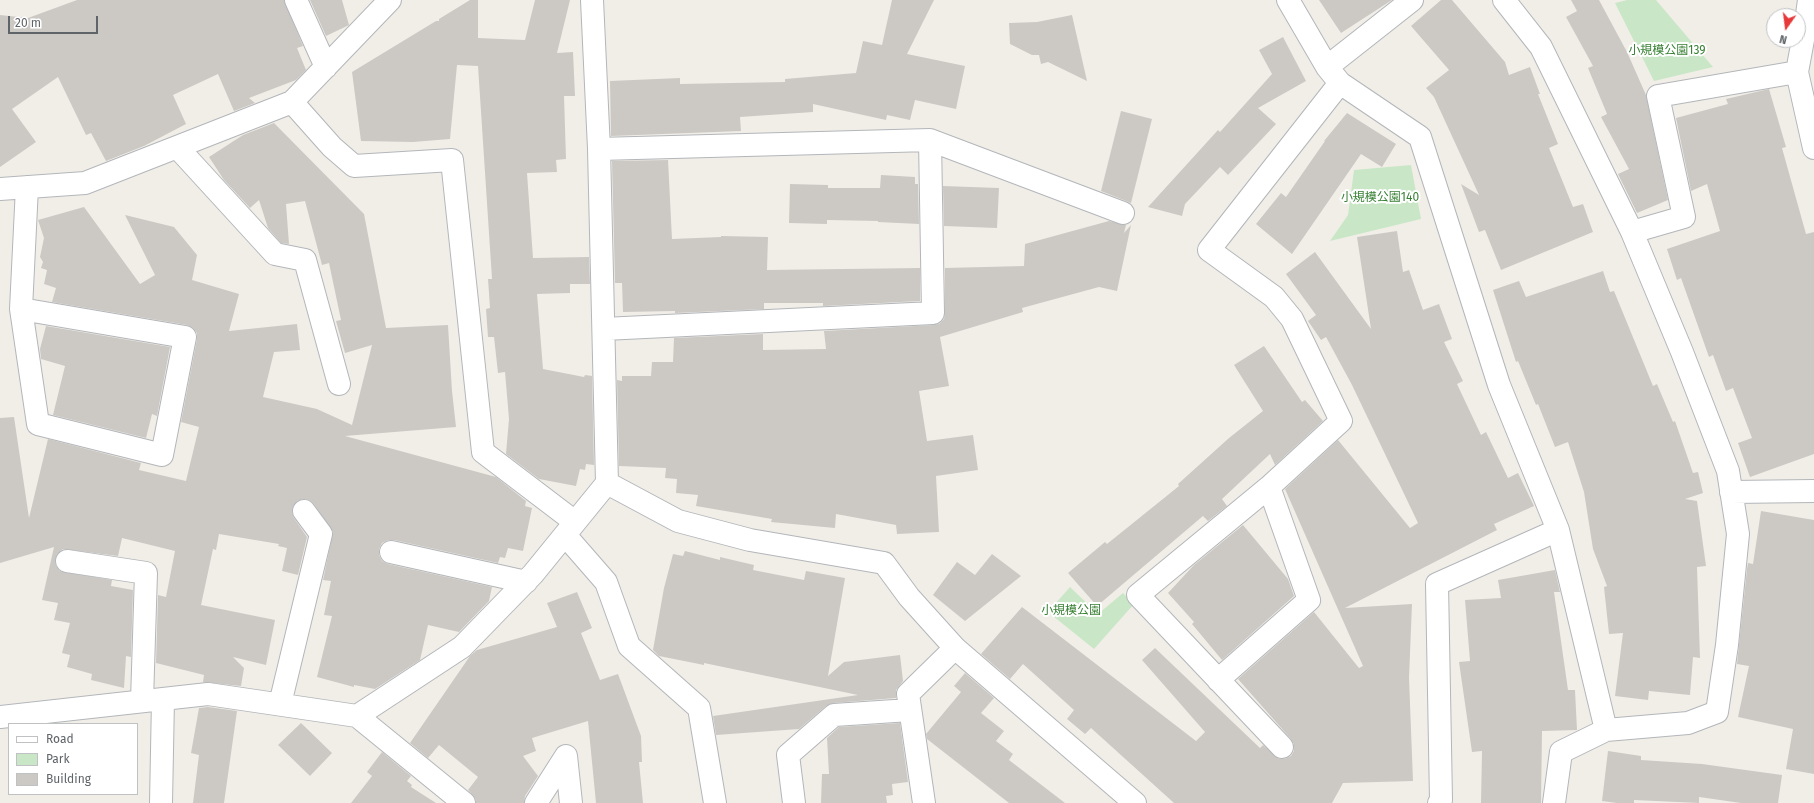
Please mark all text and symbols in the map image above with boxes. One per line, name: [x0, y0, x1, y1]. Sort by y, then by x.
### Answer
scale bar: [10, 8, 100, 34]
north arrow: [1766, 8, 1806, 48]
text: 20 m: [15, 16, 41, 30]
text: N: [1778, 32, 1788, 46]
park label: 小規模公園139: [1628, 44, 1706, 58]
park label: 小規模公園140: [1341, 191, 1419, 205]
park label: 小規模公園: [1041, 604, 1101, 618]
legend: [8, 723, 138, 795]
text: Road: [46, 732, 74, 746]
text: Park: [46, 752, 70, 766]
text: Building: [46, 772, 91, 786]

